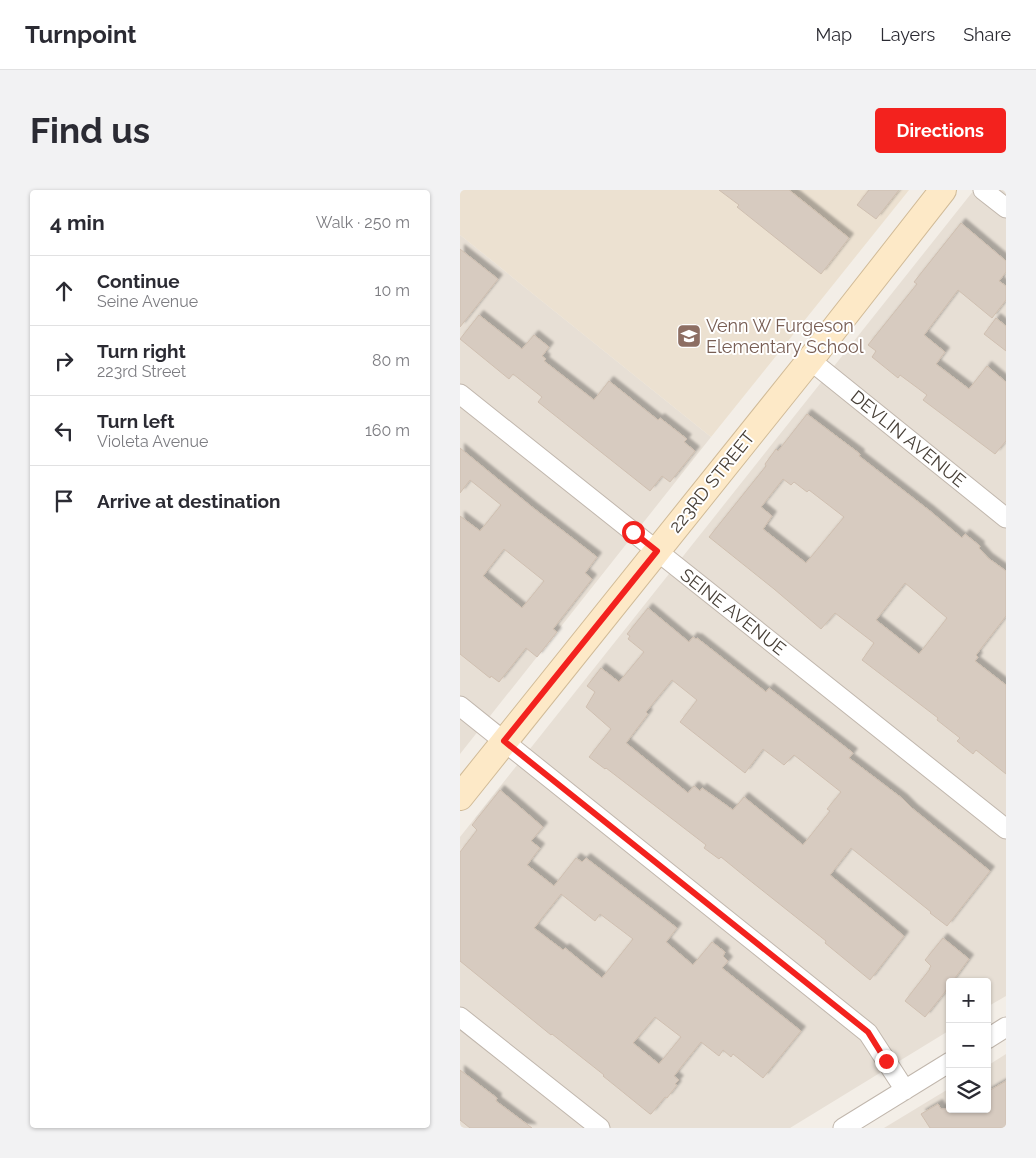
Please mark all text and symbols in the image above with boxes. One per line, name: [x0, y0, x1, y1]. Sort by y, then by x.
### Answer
text: Turnpoint: [25, 20, 137, 49]
text: Map: [816, 24, 852, 45]
text: Layers: [880, 24, 935, 45]
text: Share: [963, 24, 1011, 45]
button: Directions: [875, 108, 1006, 153]
text: Find us: [30, 110, 150, 151]
text: 4 min: [50, 210, 105, 235]
text: Walk · 250 m: [316, 213, 410, 232]
text: Continue: [97, 270, 180, 292]
icon: ahead: [50, 277, 78, 305]
text: 10 m: [375, 281, 410, 300]
text: Seine Avenue: [97, 292, 198, 311]
place label: Venn W Furgeson Elementary School: [706, 315, 864, 357]
school or university icon: Venn W Furgeson Elementary School: [676, 323, 702, 349]
text: Turn right: [97, 340, 186, 362]
icon: right: [50, 347, 78, 375]
text: 80 m: [372, 351, 410, 370]
text: 223rd Street: [97, 362, 186, 381]
street label: DEVLIN AVENUE: [847, 386, 970, 491]
text: Turn left: [97, 410, 174, 432]
icon: left: [50, 417, 78, 445]
text: 160 m: [365, 421, 410, 440]
street label: 223RD STREET: [664, 427, 759, 537]
text: Violeta Avenue: [97, 432, 208, 451]
icon: arrive: [50, 487, 78, 515]
text: Arrive at destination: [97, 490, 281, 512]
route start: [622, 521, 645, 544]
street label: SEINE AVENUE: [676, 564, 790, 659]
map controls: [946, 978, 991, 1113]
button: +: [946, 978, 991, 1023]
button: −: [946, 1023, 991, 1068]
route end: [875, 1050, 898, 1073]
button: layers: [946, 1068, 991, 1113]

